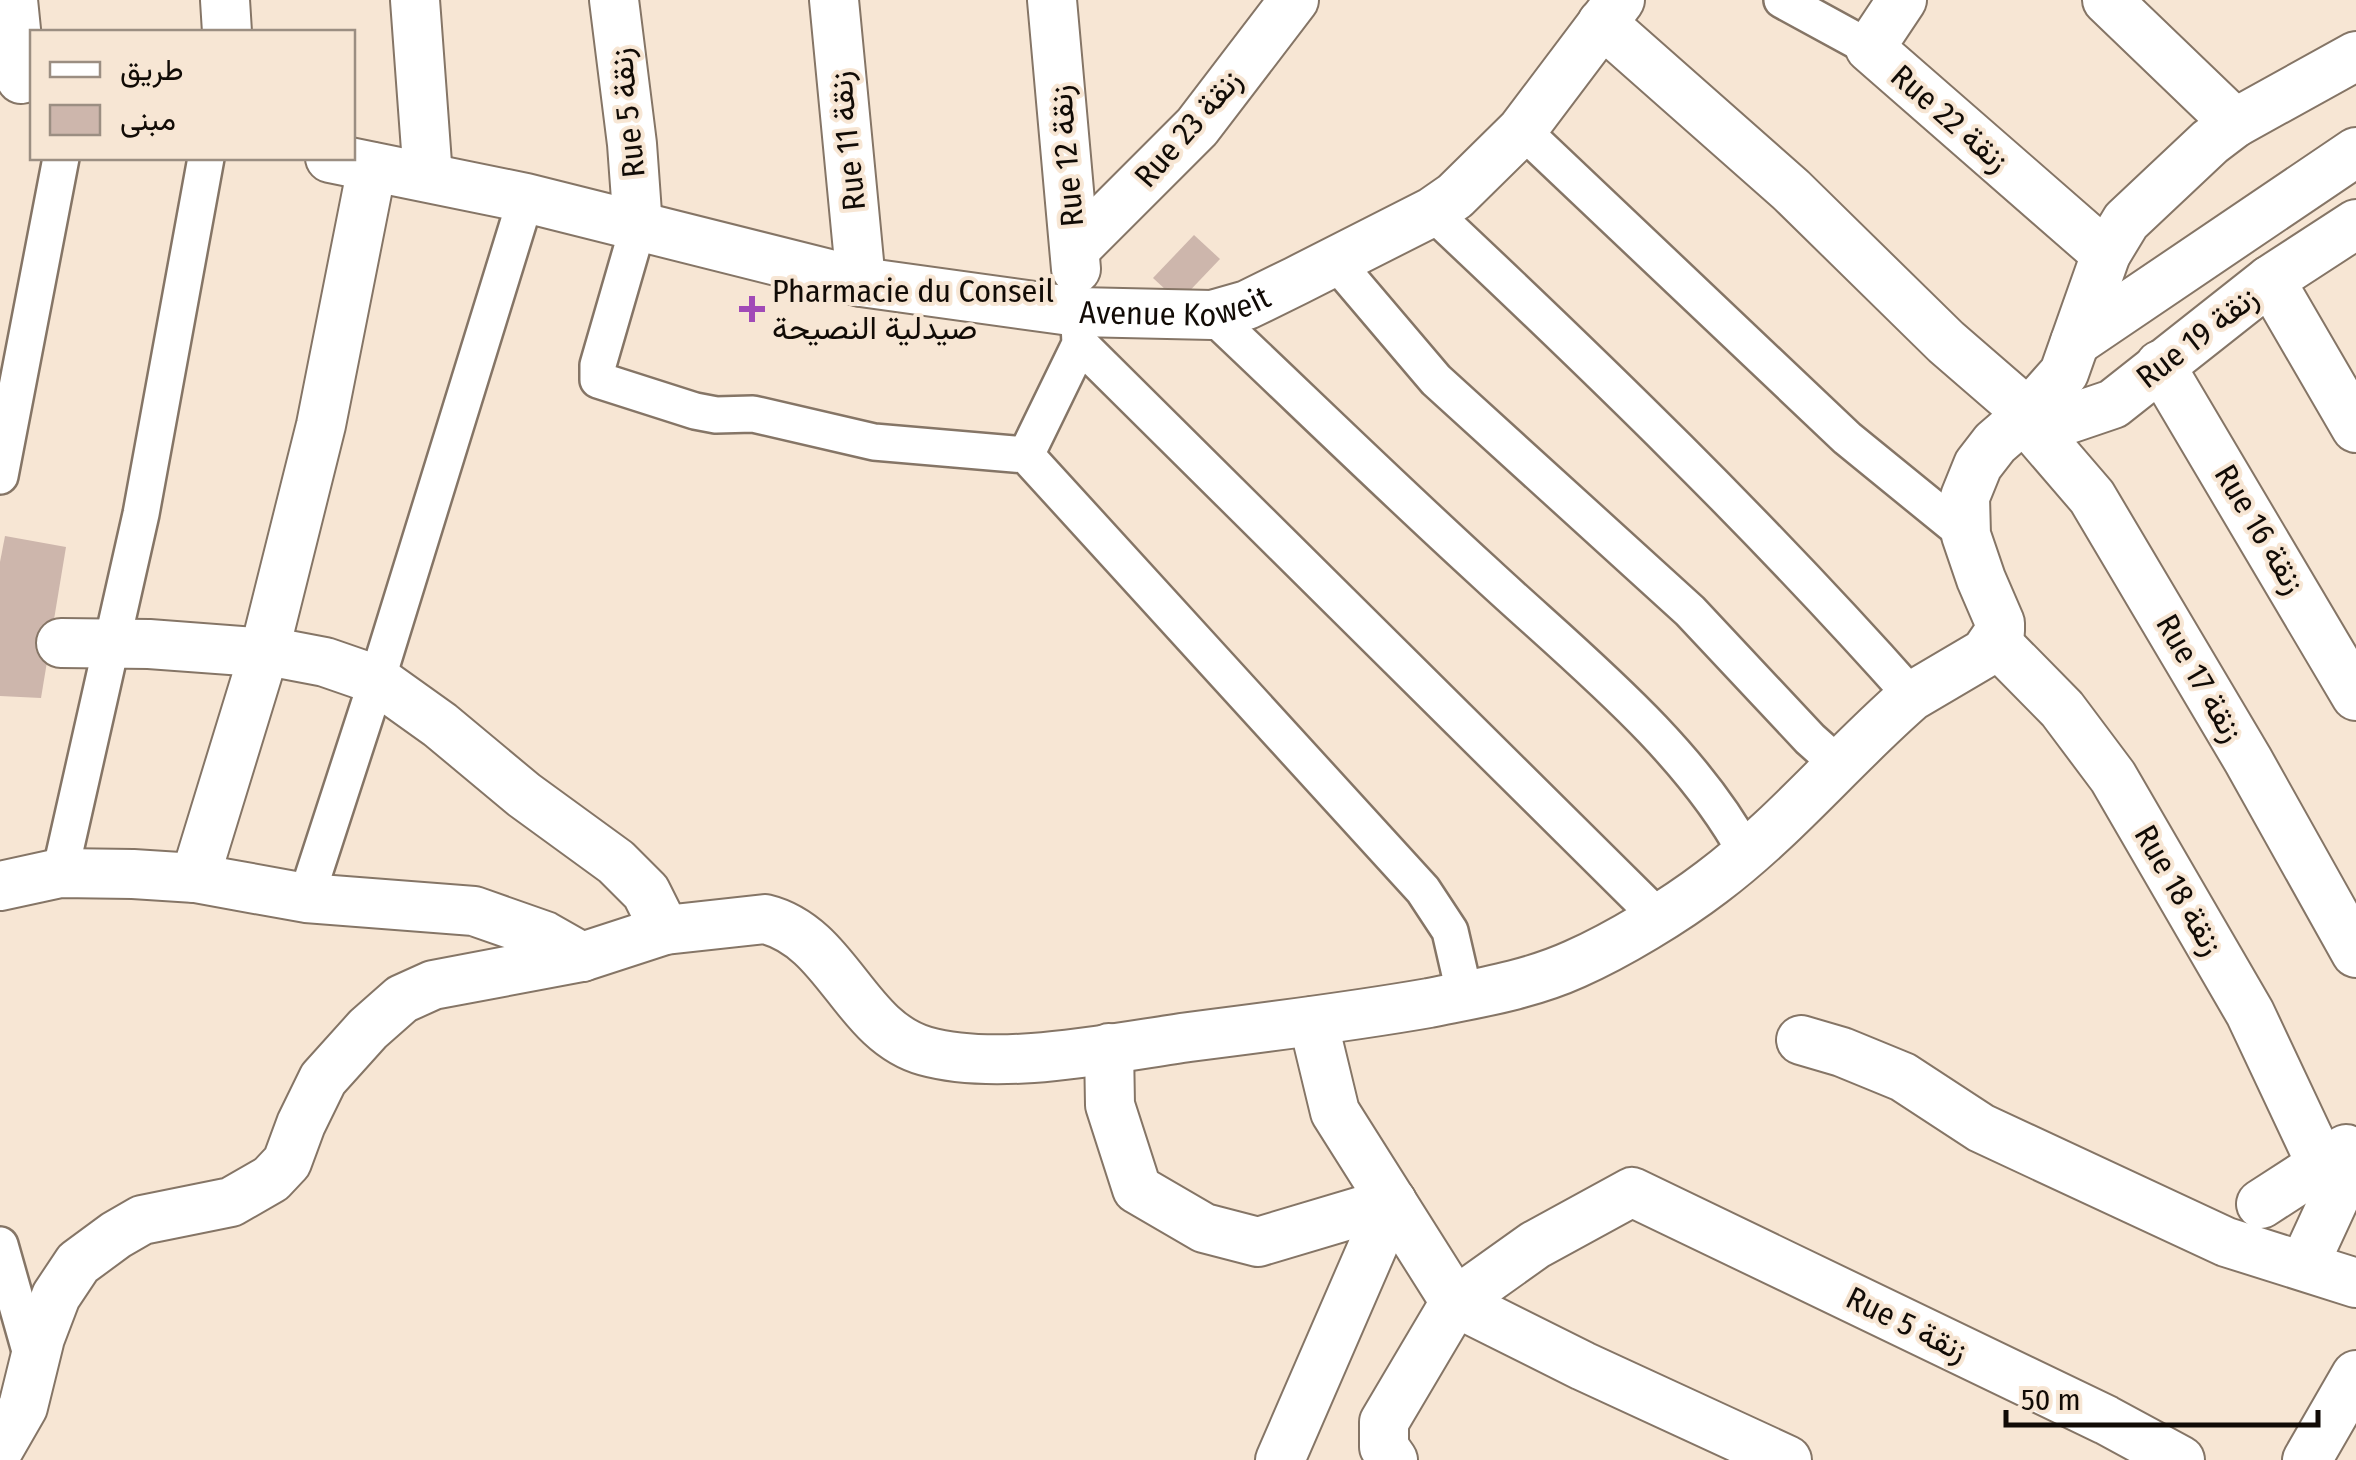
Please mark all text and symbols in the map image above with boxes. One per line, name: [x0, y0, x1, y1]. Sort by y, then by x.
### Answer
legend: [30, 30, 355, 160]
street label: Rue 5 زنقة: [601, 46, 654, 180]
text: طريق: [120, 52, 184, 88]
street label: Rue 22 زنقة: [1883, 57, 2017, 180]
street label: Rue 23 زنقة: [1126, 61, 1250, 195]
street label: Rue 11 زنقة: [821, 69, 874, 213]
street label: Rue 12 زنقة: [1041, 84, 1092, 228]
text: مبنى: [120, 102, 176, 138]
place label: Pharmacie du Conseil صيدلية النصيحة: [772, 272, 1054, 347]
street label: Avenue Koweit: [1079, 277, 1277, 334]
street label: Rue 19 زنقة: [2129, 278, 2266, 397]
marker: Pharmacie du Conseil صيدلية النصيحة: [741, 298, 763, 320]
street label: Rue 16 زنقة: [2206, 458, 2313, 601]
street label: Rue 17 زنقة: [2147, 607, 2252, 749]
street label: Rue 18 زنقة: [2126, 818, 2231, 962]
street label: Rue 5 زنقة: [1840, 1278, 1974, 1370]
scale bar: [2006, 1365, 2318, 1427]
text: 50 m: [2021, 1382, 2081, 1418]

